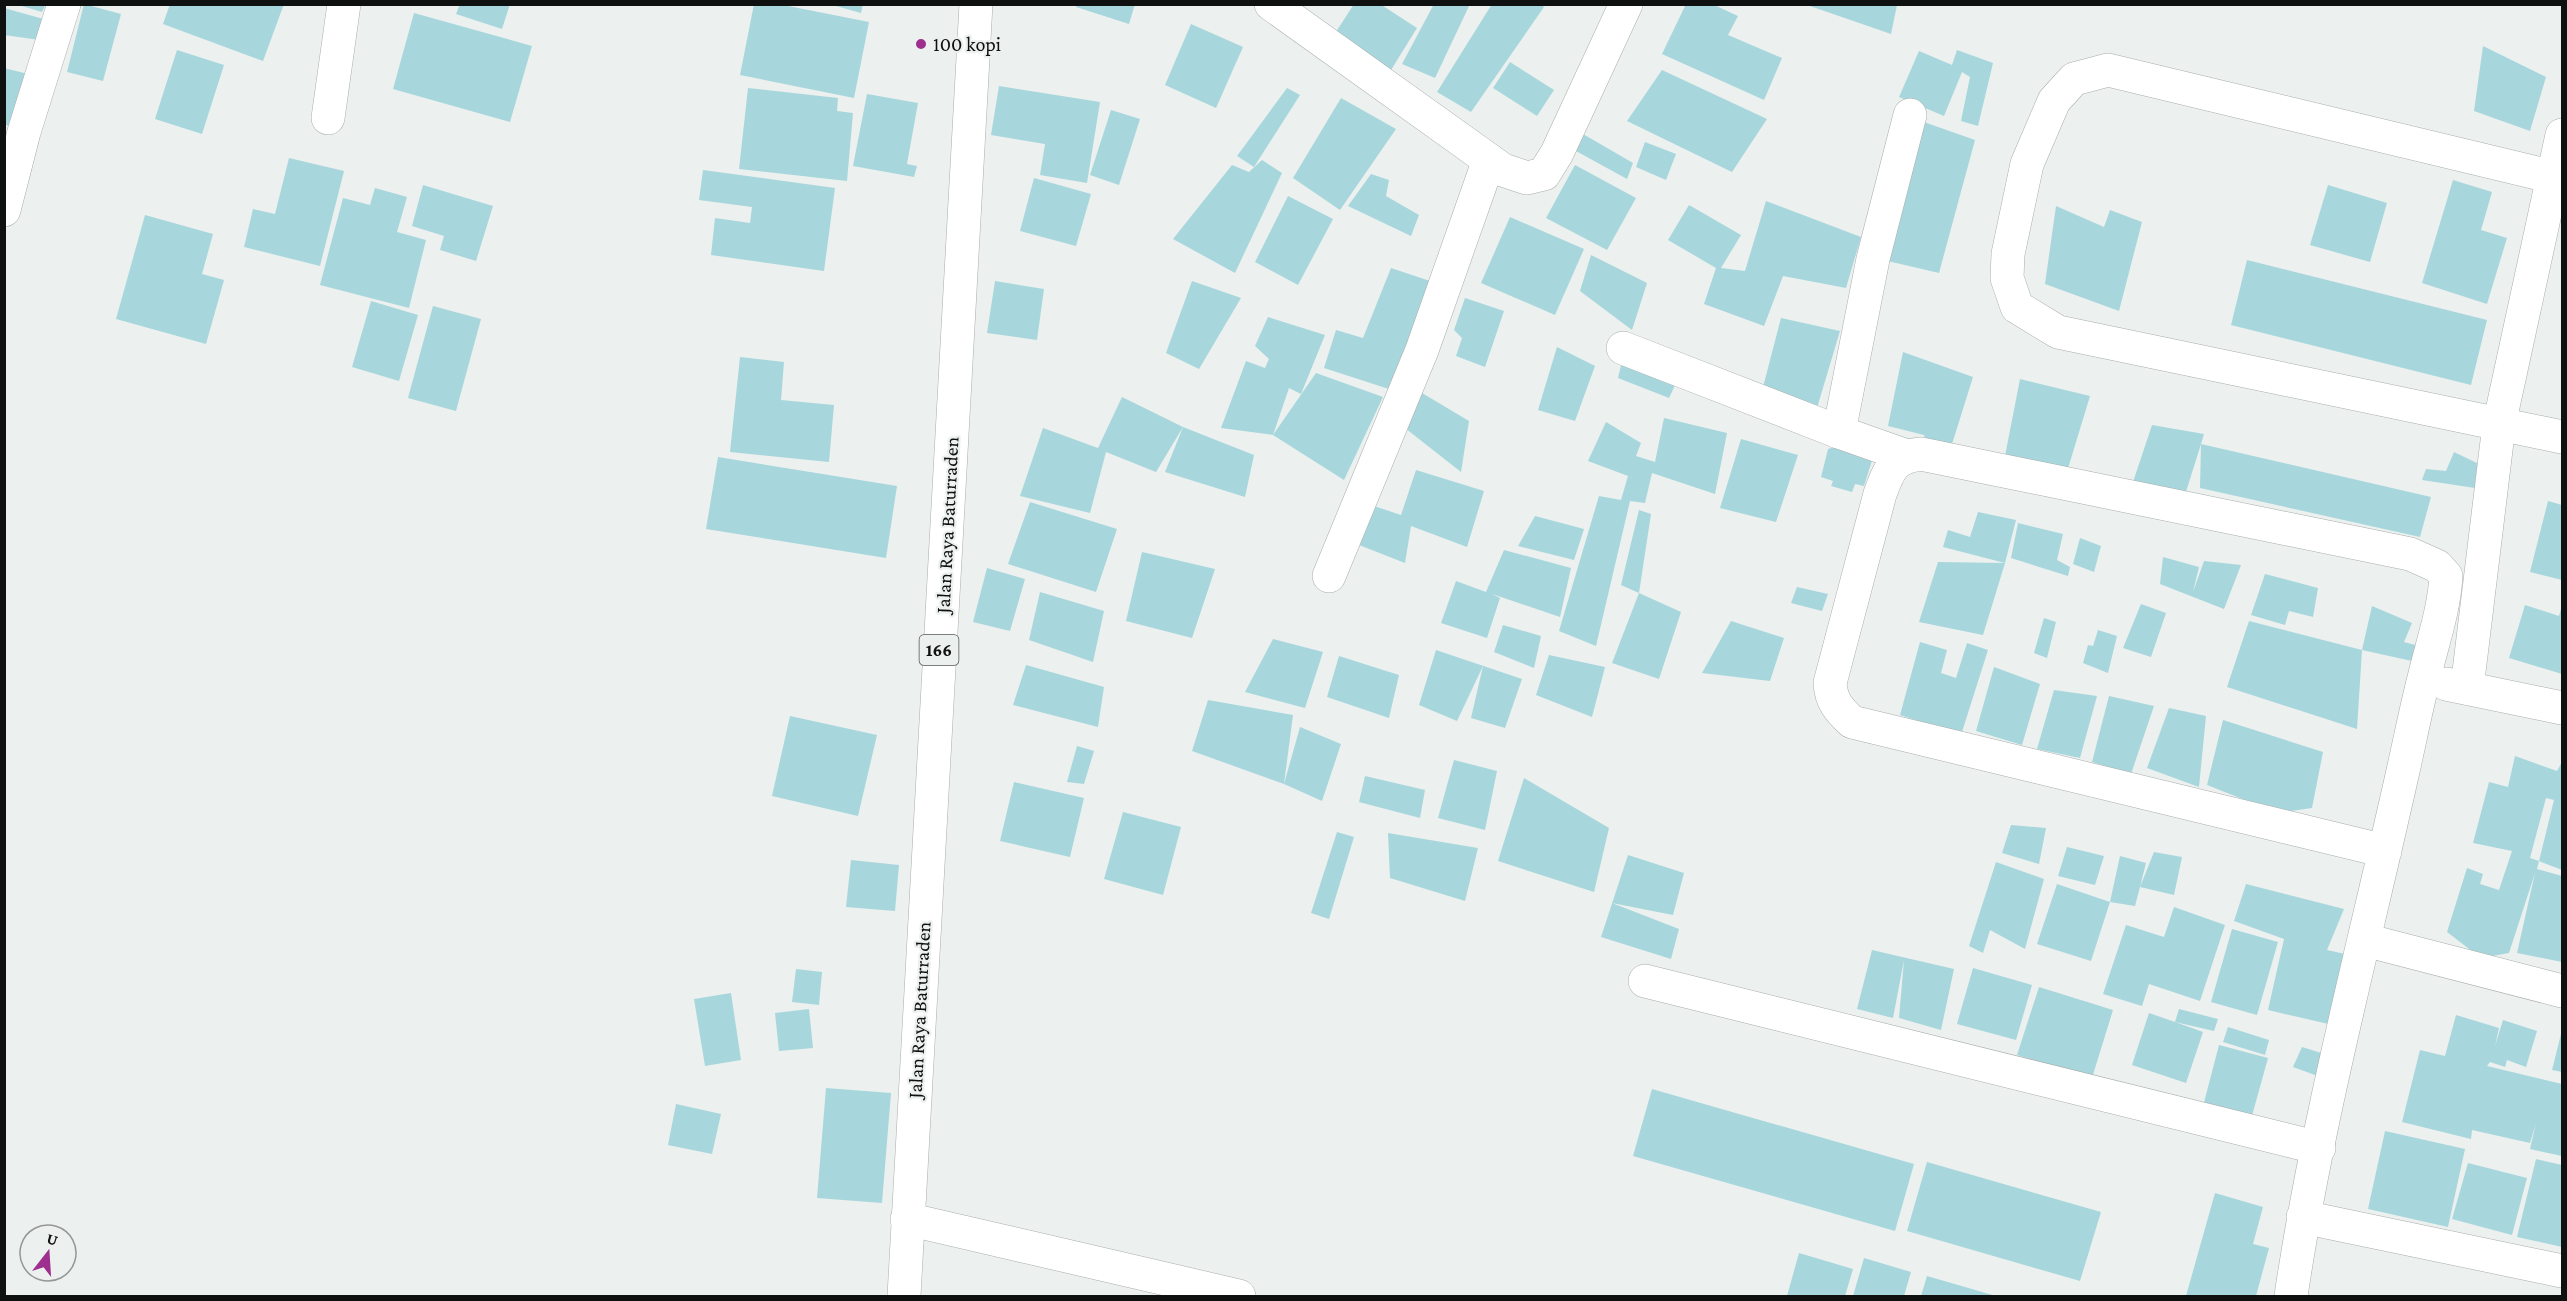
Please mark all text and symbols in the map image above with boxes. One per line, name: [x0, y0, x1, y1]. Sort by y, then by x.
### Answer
place label: 100 kopi: [933, 33, 1001, 56]
marker: 100 kopi: [914, 37, 928, 51]
street label: Jalan Raya Baturraden: [931, 436, 964, 616]
road number: 166: [920, 635, 958, 665]
street label: Jalan Raya Baturraden: [903, 921, 936, 1101]
north arrow: [18, 1223, 78, 1283]
text: U: [45, 1229, 60, 1249]

